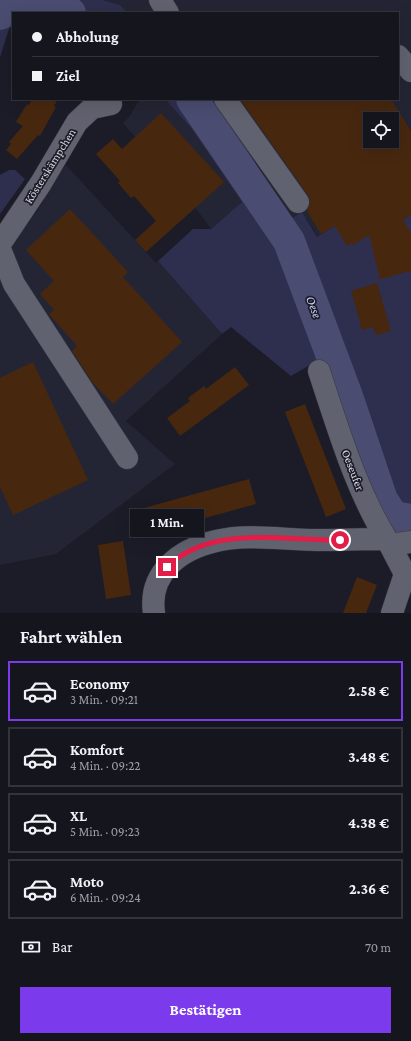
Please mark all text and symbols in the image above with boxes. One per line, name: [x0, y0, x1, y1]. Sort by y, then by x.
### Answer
text: Abholung: [56, 29, 119, 45]
text: Ziel: [56, 68, 80, 84]
map controls: [363, 112, 399, 148]
button: locate: [363, 112, 399, 148]
street label: Kösterskämpchen: [21, 125, 79, 206]
water label: Oese: [303, 294, 325, 320]
street label: Oeseufer: [339, 448, 367, 493]
callout: 1 Min.: [130, 509, 204, 537]
text: 1 Min.: [150, 515, 184, 530]
route start: [331, 531, 349, 549]
route end: [158, 558, 176, 576]
text: Fahrt wählen: [20, 627, 122, 647]
icon: car: [22, 673, 58, 709]
text: Economy: [70, 676, 129, 692]
text: 2.58 €: [348, 683, 389, 699]
text: 3 Min. · 09:21: [70, 692, 138, 707]
icon: car: [22, 739, 58, 775]
text: Komfort: [70, 742, 124, 758]
text: 3.48 €: [348, 749, 389, 765]
text: 4 Min. · 09:22: [70, 758, 140, 773]
icon: car: [22, 805, 58, 841]
text: XL: [70, 808, 87, 824]
text: 4.38 €: [348, 815, 389, 831]
text: 5 Min. · 09:23: [70, 824, 140, 839]
icon: car: [22, 871, 58, 907]
text: Moto: [70, 874, 104, 890]
text: 2.36 €: [349, 881, 389, 897]
text: 6 Min. · 09:24: [70, 890, 141, 905]
icon: cash: [20, 936, 42, 958]
text: Bar: [52, 939, 72, 955]
text: 70 m: [365, 940, 391, 955]
button: Bestätigen: [20, 987, 391, 1033]

